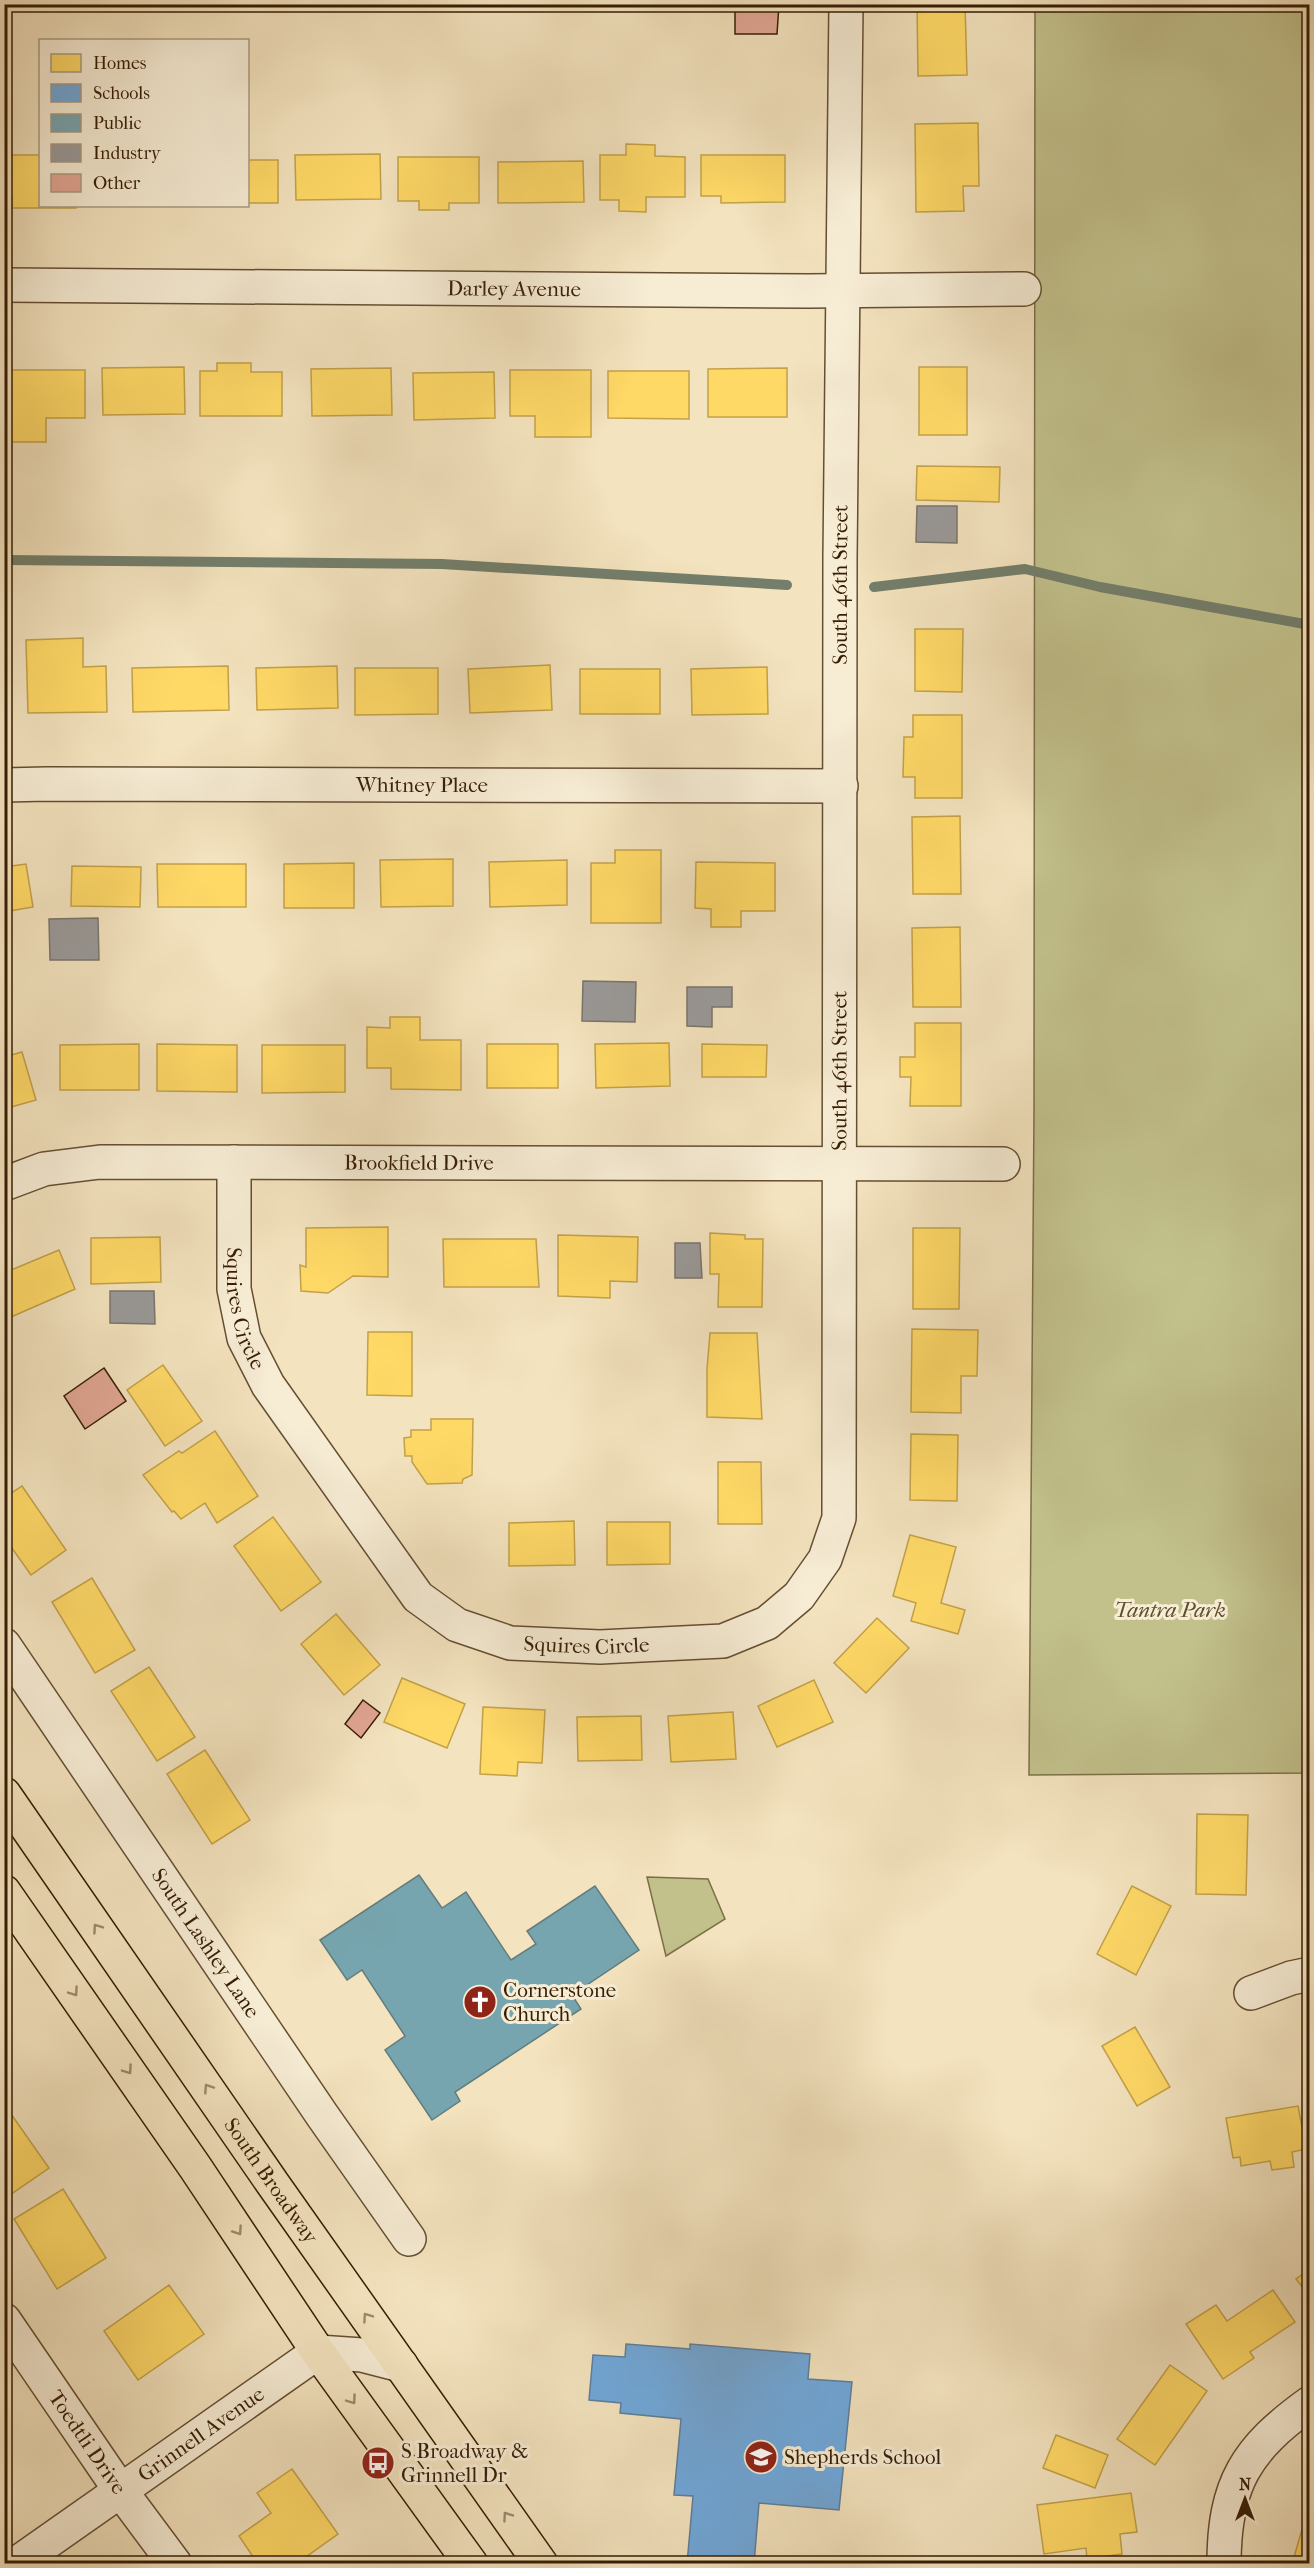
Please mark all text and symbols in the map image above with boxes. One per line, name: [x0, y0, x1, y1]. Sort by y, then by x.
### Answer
legend: [39, 39, 249, 207]
text: Homes: [93, 53, 147, 74]
text: Schools: [93, 83, 150, 104]
text: Public: [93, 113, 141, 134]
text: Industry: [93, 143, 162, 164]
text: Other: [93, 173, 141, 194]
street label: Darley Avenue: [447, 276, 581, 301]
street label: South 46th Street: [828, 504, 853, 665]
street label: Whitney Place: [355, 773, 488, 797]
street label: South 46th Street: [827, 990, 852, 1151]
street label: Brookfield Drive: [344, 1151, 494, 1175]
street label: Squires Circle: [222, 1247, 270, 1374]
park label: Tantra Park: [1114, 1598, 1226, 1622]
street label: Squires Circle: [523, 1632, 650, 1659]
street label: South Lashley Lane: [147, 1864, 265, 2022]
one-way arrow: [93, 1923, 104, 1934]
place label: Cornerstone Church: [503, 1978, 616, 2026]
church icon: Cornerstone Church: [462, 1984, 498, 2020]
one-way arrow: [67, 1986, 78, 1997]
one-way arrow: [121, 2063, 132, 2074]
one-way arrow: [204, 2084, 215, 2095]
street label: South Broadway: [219, 2114, 323, 2249]
one-way arrow: [230, 2225, 242, 2235]
one-way arrow: [363, 2312, 374, 2323]
street label: Grinnell Avenue: [133, 2382, 269, 2487]
street label: Toedtli Drive: [44, 2386, 131, 2499]
one-way arrow: [345, 2394, 356, 2405]
place label: S Broadway & Grinnell Dr: [401, 2439, 528, 2487]
school or university icon: Shepherds School: [743, 2439, 779, 2475]
bus stop icon: S Broadway & Grinnell Dr: [360, 2445, 396, 2481]
place label: Shepherds School: [784, 2445, 941, 2469]
north arrow: [1215, 2469, 1275, 2529]
text: N: [1239, 2475, 1252, 2494]
one-way arrow: [503, 2511, 514, 2522]

